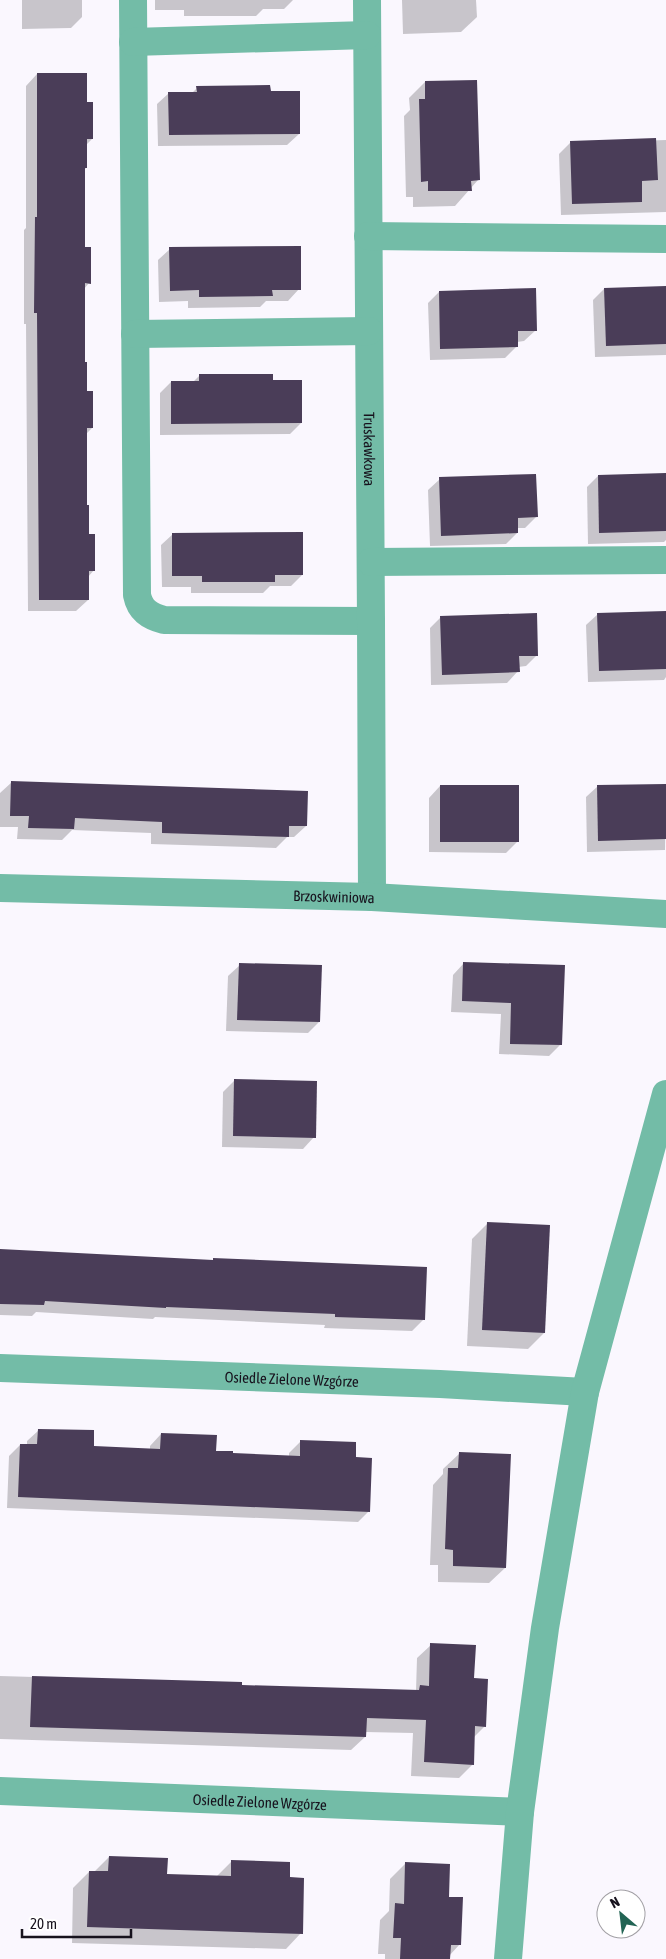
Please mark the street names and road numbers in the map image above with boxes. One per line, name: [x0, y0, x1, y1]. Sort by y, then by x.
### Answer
street label: Truskawkowa: [361, 412, 379, 486]
street label: Brzoskwiniowa: [293, 887, 375, 906]
street label: Osiedle Zielone Wzgórze: [224, 1368, 359, 1390]
street label: Osiedle Zielone Wzgórze: [192, 1790, 327, 1813]

